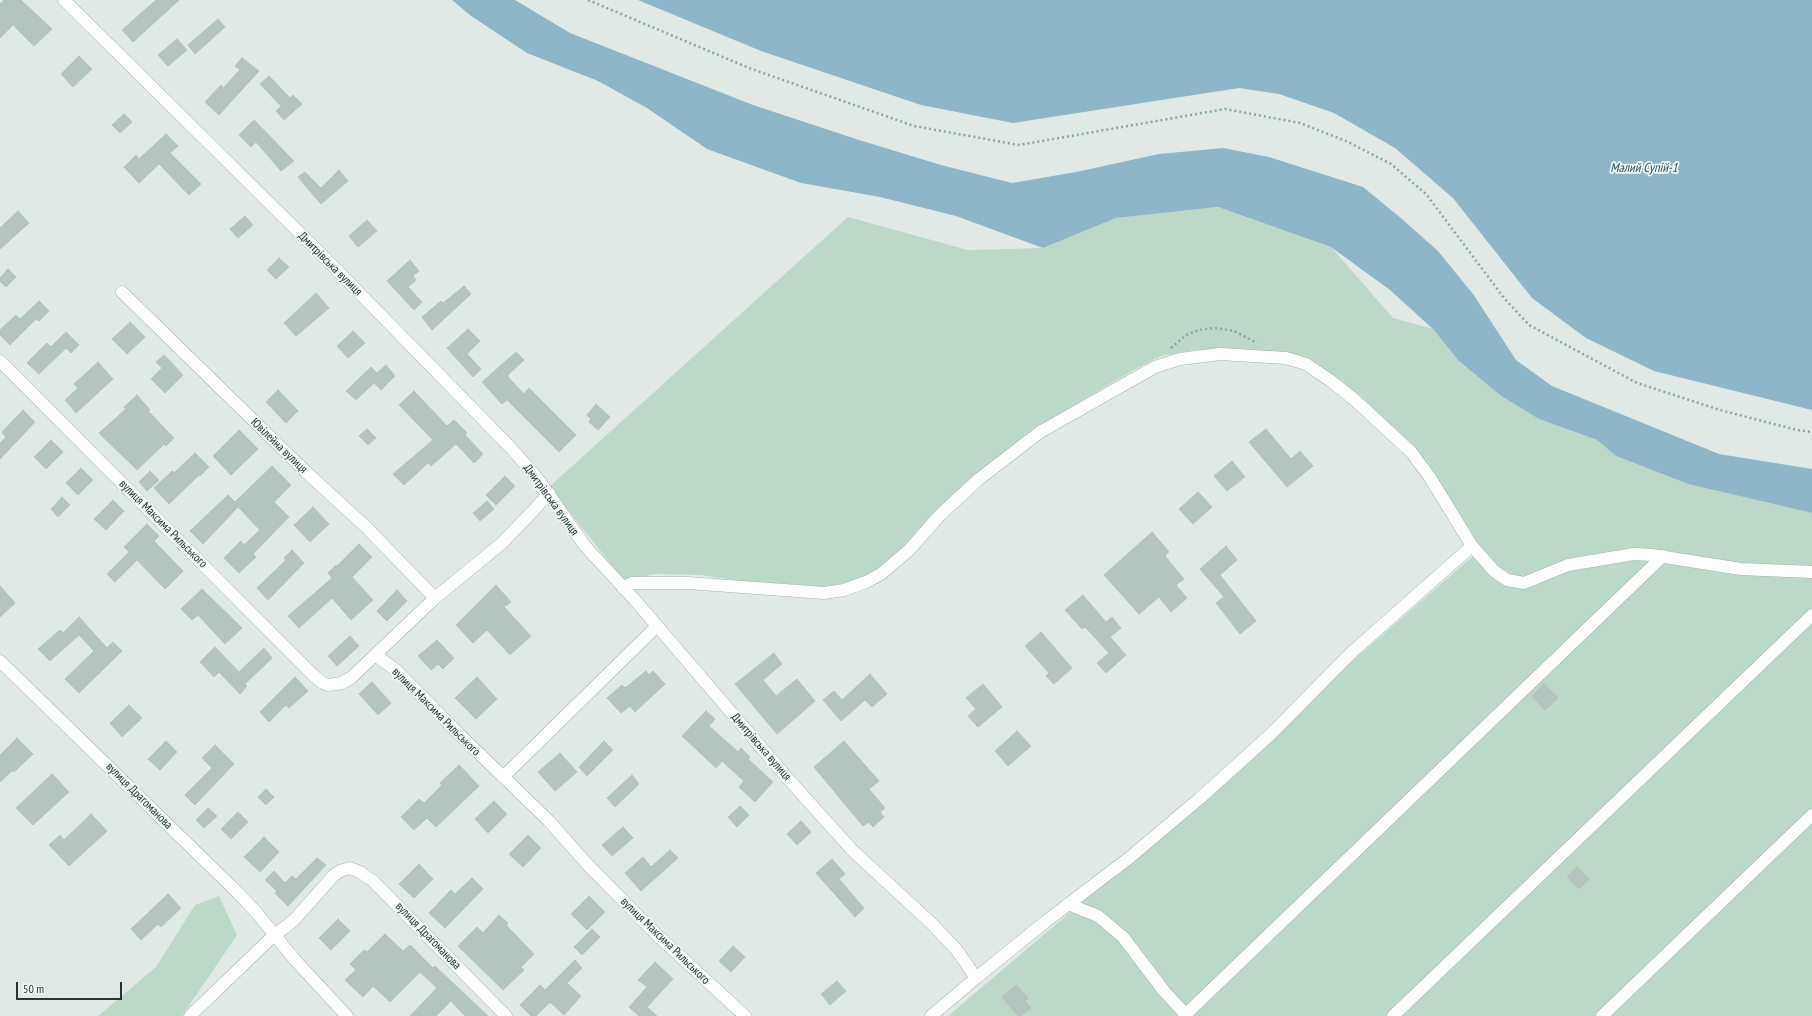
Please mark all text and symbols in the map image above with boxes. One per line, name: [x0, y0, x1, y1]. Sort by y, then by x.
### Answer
water label: Малий Супій-1: [1610, 160, 1678, 176]
street label: Дмитрівська вулиця: [295, 229, 365, 299]
street label: Ювілейна вулиця: [248, 415, 310, 477]
street label: Дмитрівська вулиця: [520, 462, 582, 538]
street label: вулиця Максима Рильського: [116, 477, 210, 571]
street label: вулиця Максима Рильського: [389, 665, 483, 759]
street label: Дмитрівська вулиця: [728, 710, 794, 784]
street label: вулиця Драгоманова: [103, 760, 175, 832]
street label: вулиця Максима Рильського: [617, 895, 713, 987]
street label: вулиця Драгоманова: [392, 899, 464, 973]
scale bar: [18, 974, 124, 1000]
text: 50 m: [23, 981, 44, 996]

